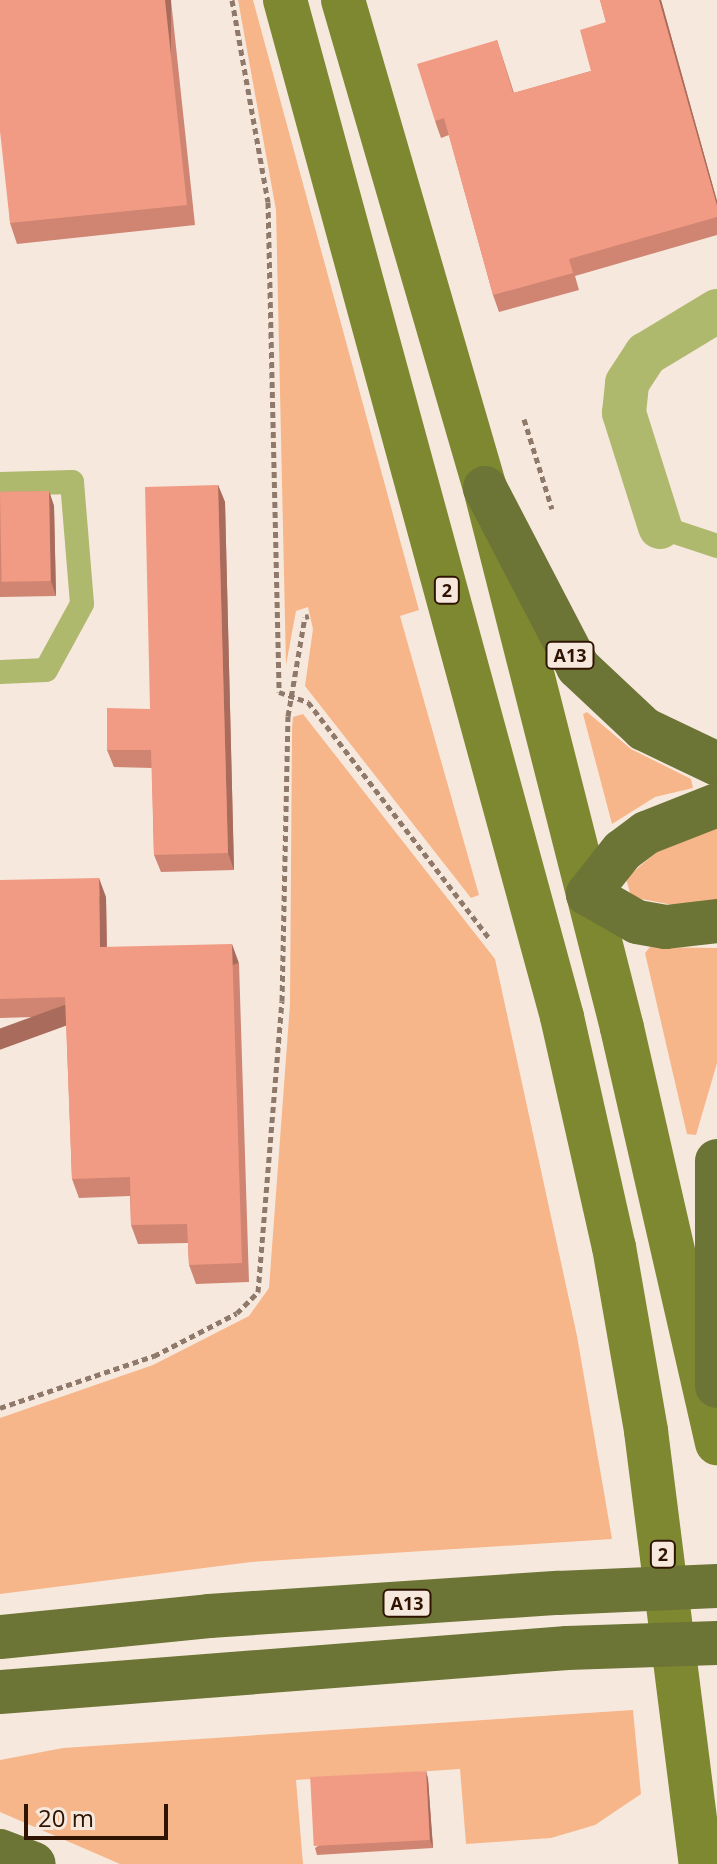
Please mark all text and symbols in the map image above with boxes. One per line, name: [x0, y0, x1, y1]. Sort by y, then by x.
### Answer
road number: 2: [433, 576, 461, 604]
road number: A13: [544, 641, 596, 669]
road number: 2: [649, 1540, 677, 1568]
road number: A13: [381, 1589, 433, 1617]
scale bar: [28, 1788, 172, 1838]
text: 20 m: [38, 1801, 94, 1834]

